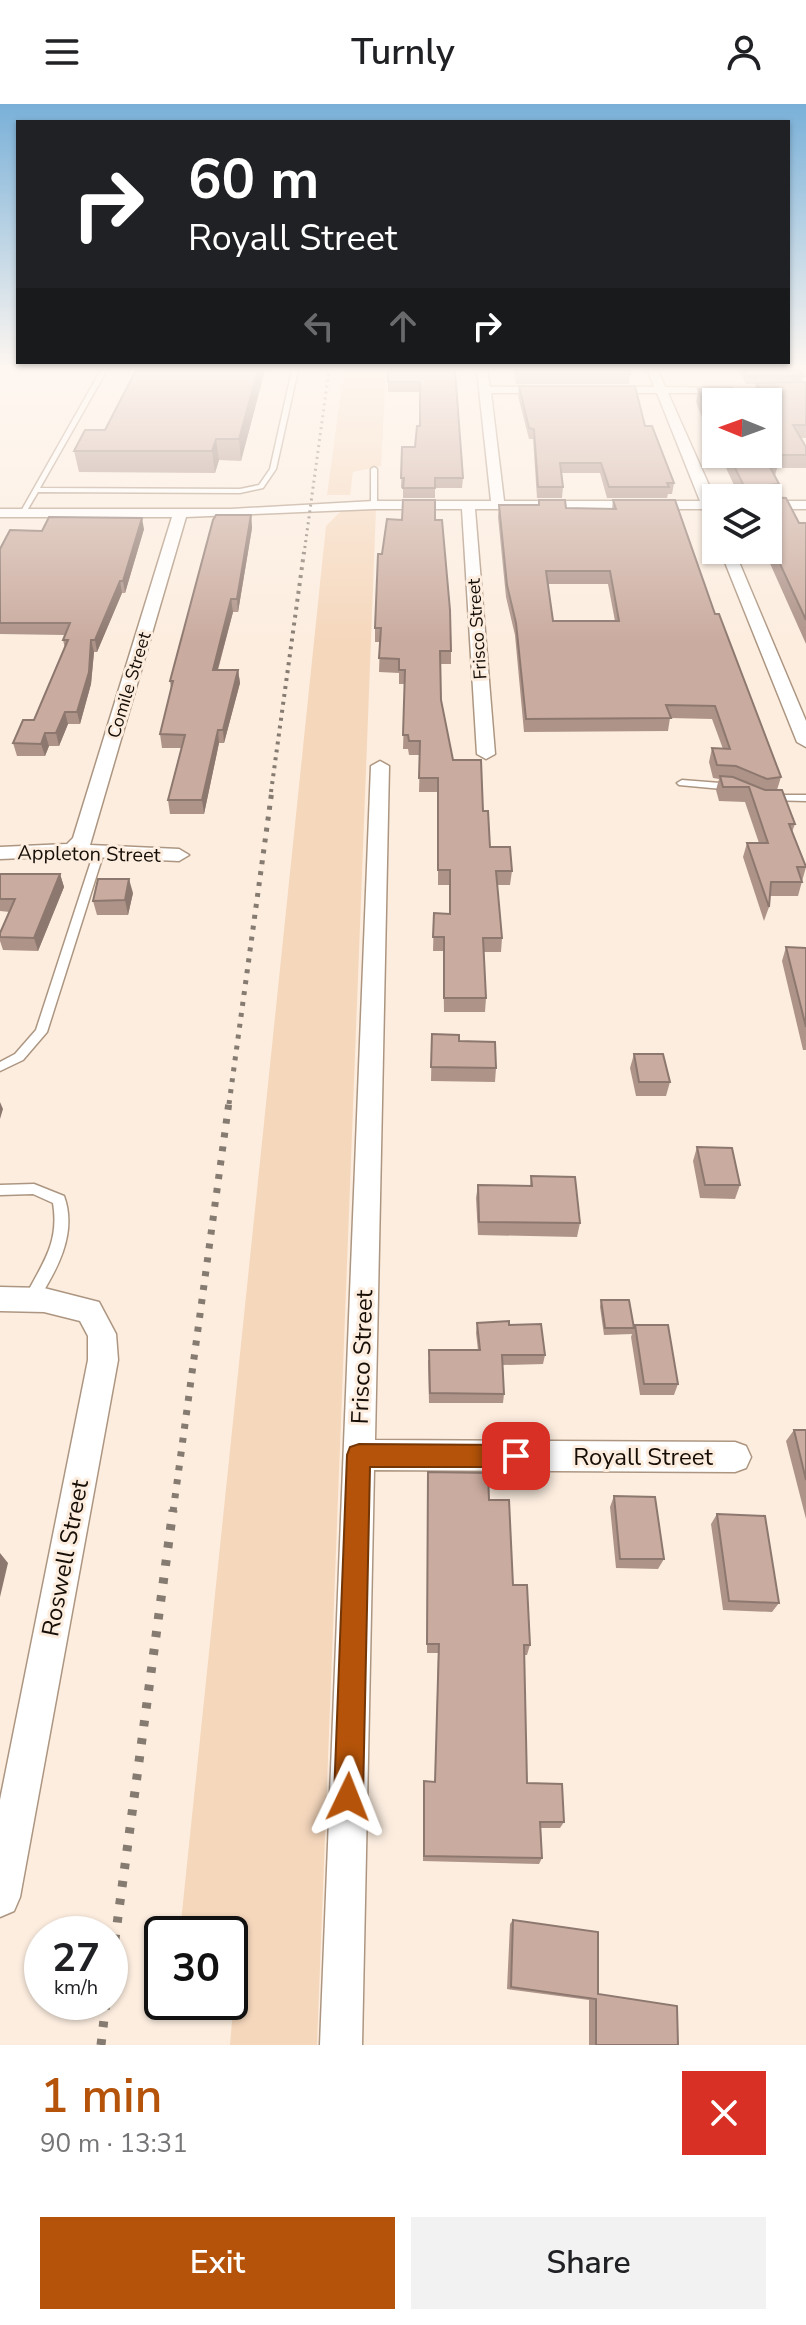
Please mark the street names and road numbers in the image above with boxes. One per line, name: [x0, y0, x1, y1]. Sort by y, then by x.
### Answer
street label: Frisco Street: [461, 577, 492, 680]
street label: Comile Street: [101, 628, 157, 741]
street label: Appleton Street: [17, 839, 162, 869]
street label: Frisco Street: [344, 1289, 380, 1425]
street label: Royall Street: [573, 1441, 713, 1473]
street label: Roswell Street: [34, 1476, 96, 1639]

